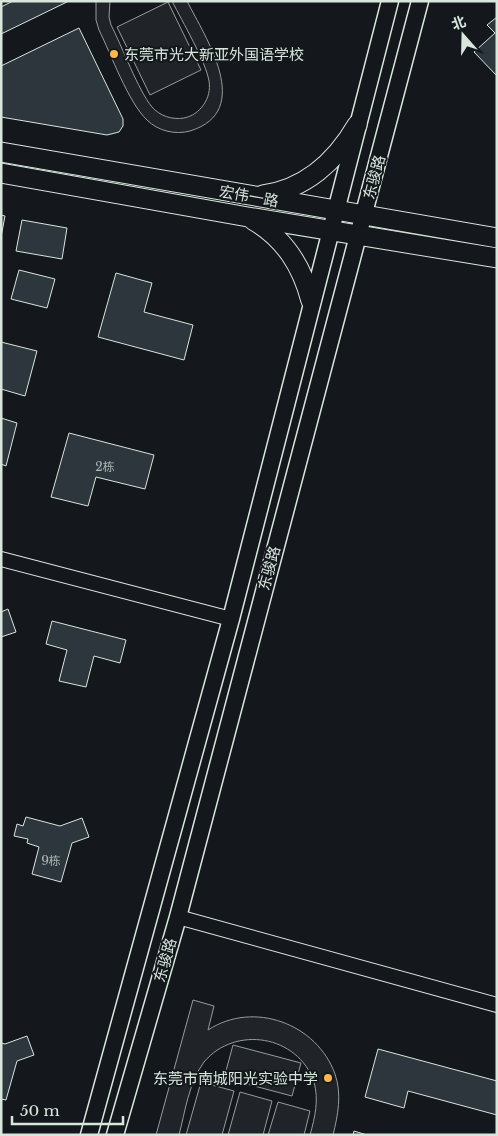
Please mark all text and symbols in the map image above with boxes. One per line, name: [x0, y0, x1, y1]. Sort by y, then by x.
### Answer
north arrow: [438, 10, 488, 60]
text: 北: [449, 12, 468, 34]
place label: 东莞市光大新亚外国语学校: [124, 45, 304, 64]
marker: 东莞市光大新亚外国语学校: [108, 48, 120, 60]
street label: 东骏路: [359, 153, 389, 201]
street label: 宏伟一路: [218, 181, 280, 211]
house number: 2栋: [95, 459, 115, 474]
street label: 东骏路: [254, 544, 284, 592]
house number: 9栋: [41, 853, 61, 868]
street label: 东骏路: [150, 936, 180, 984]
place label: 东莞市南城阳光实验中学: [153, 1069, 318, 1088]
marker: 东莞市南城阳光实验中学: [322, 1072, 334, 1084]
scale bar: [12, 1094, 124, 1126]
text: 50 m: [20, 1101, 60, 1120]

